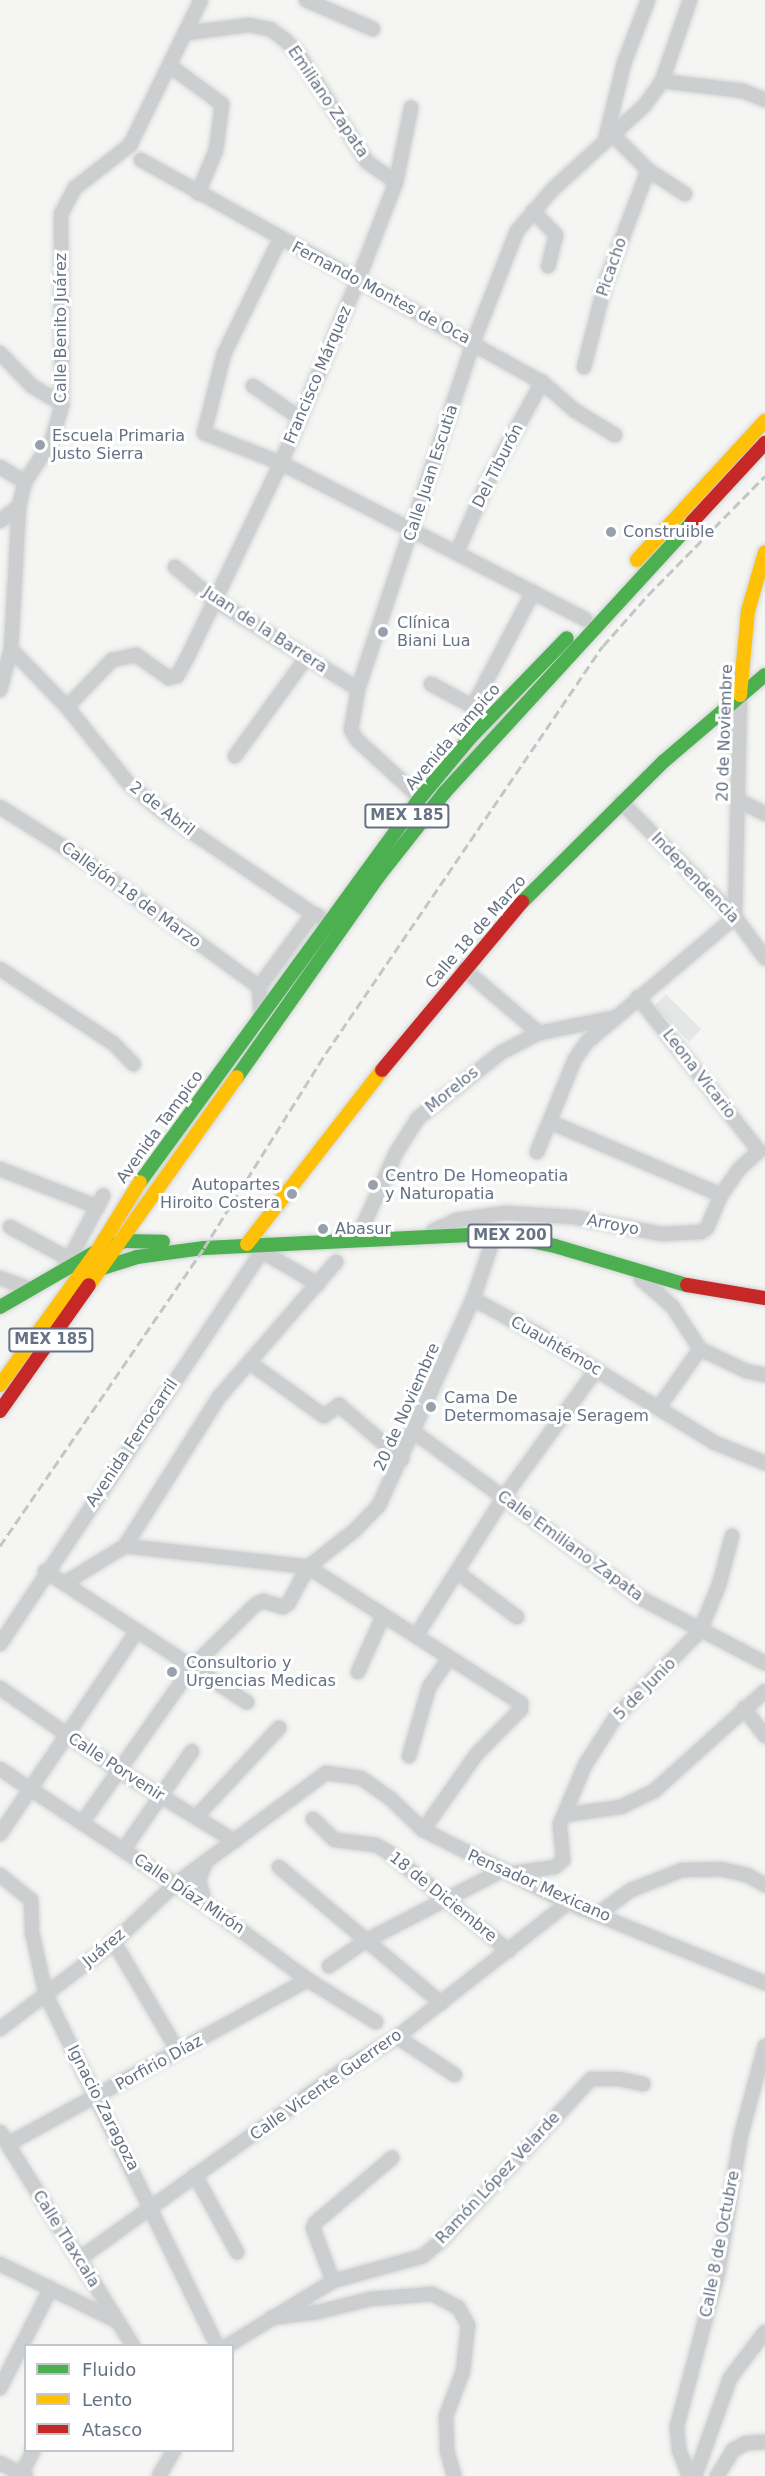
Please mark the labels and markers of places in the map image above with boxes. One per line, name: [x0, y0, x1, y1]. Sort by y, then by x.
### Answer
place label: Escuela Primaria Justo Sierra: [52, 426, 185, 464]
marker: Escuela Primaria Justo Sierra: [33, 438, 47, 452]
place label: Construible: [623, 522, 714, 542]
marker: Construible: [604, 525, 618, 539]
place label: Clínica Biani Lua: [397, 613, 470, 651]
marker: Clínica Biani Lua: [374, 623, 392, 641]
place label: Centro De Homeopatia y Naturopatia: [385, 1166, 568, 1204]
place label: Autopartes Hiroito Costera: [160, 1175, 280, 1213]
marker: Centro De Homeopatia y Naturopatia: [366, 1178, 380, 1192]
marker: Autopartes Hiroito Costera: [285, 1187, 299, 1201]
place label: Abasur: [335, 1219, 391, 1239]
marker: Abasur: [316, 1222, 330, 1236]
place label: Cama De Determomasaje Seragem: [444, 1388, 649, 1426]
marker: Cama De Determomasaje Seragem: [422, 1398, 440, 1416]
place label: Consultorio y Urgencias Medicas: [186, 1653, 336, 1691]
marker: Consultorio y Urgencias Medicas: [163, 1663, 181, 1681]

